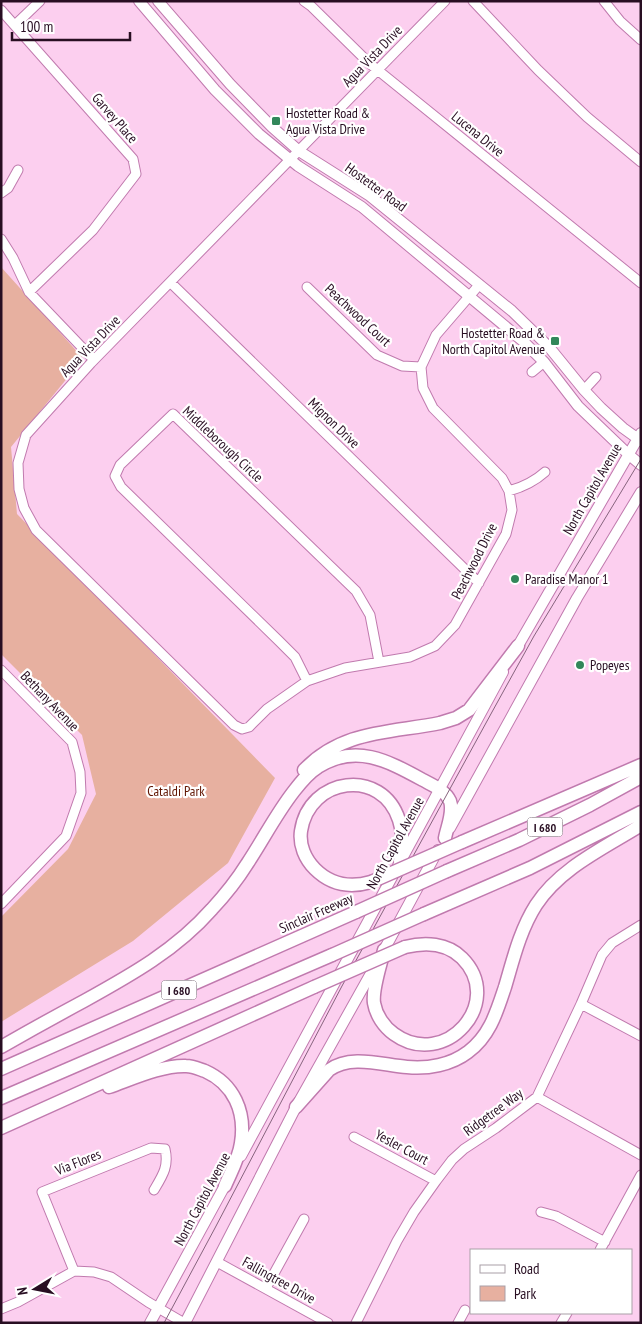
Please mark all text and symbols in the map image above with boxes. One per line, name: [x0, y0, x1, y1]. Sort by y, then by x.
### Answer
scale bar: [12, 10, 130, 42]
text: 100 m: [20, 17, 53, 36]
street label: Agua Vista Drive: [338, 21, 406, 91]
street label: Garvey Place: [88, 89, 142, 147]
place label: Hostetter Road & Agua Vista Drive: [286, 104, 370, 138]
street label: Lucena Drive: [448, 107, 508, 161]
marker: Hostetter Road & Agua Vista Drive: [270, 115, 282, 127]
street label: Hostetter Road: [342, 159, 410, 215]
street label: Peachwood Court: [321, 280, 395, 350]
street label: Agua Vista Drive: [56, 311, 124, 381]
place label: Hostetter Road & North Capitol Avenue: [442, 324, 545, 358]
marker: Hostetter Road & North Capitol Avenue: [549, 335, 561, 347]
street label: Mignon Drive: [304, 394, 364, 452]
street label: Middleborough Circle: [179, 402, 267, 486]
street label: North Capitol Avenue: [559, 440, 626, 538]
street label: Peachwood Drive: [447, 520, 501, 602]
place label: Paradise Manor 1: [525, 570, 608, 588]
marker: Paradise Manor 1: [509, 573, 521, 585]
place label: Popeyes: [590, 656, 630, 674]
marker: Popeyes: [574, 659, 586, 671]
street label: Bethany Avenue: [17, 667, 83, 735]
park label: Cataldi Park: [147, 782, 205, 800]
street label: North Capitol Avenue: [362, 794, 428, 892]
road number: I 680: [528, 818, 562, 836]
street label: Sinclair Freeway: [276, 888, 356, 937]
road number: I 680: [162, 980, 196, 1000]
street label: Ridgetree Way: [460, 1084, 527, 1140]
street label: Yesler Court: [372, 1125, 432, 1169]
street label: Via Flores: [52, 1145, 104, 1180]
street label: North Capitol Avenue: [170, 1149, 234, 1249]
legend: [470, 1249, 632, 1314]
street label: Fallingtree Drive: [239, 1253, 319, 1308]
text: Road: [514, 1259, 540, 1278]
north arrow: [10, 1264, 60, 1314]
text: Park: [514, 1284, 536, 1303]
text: N: [13, 1286, 32, 1297]

